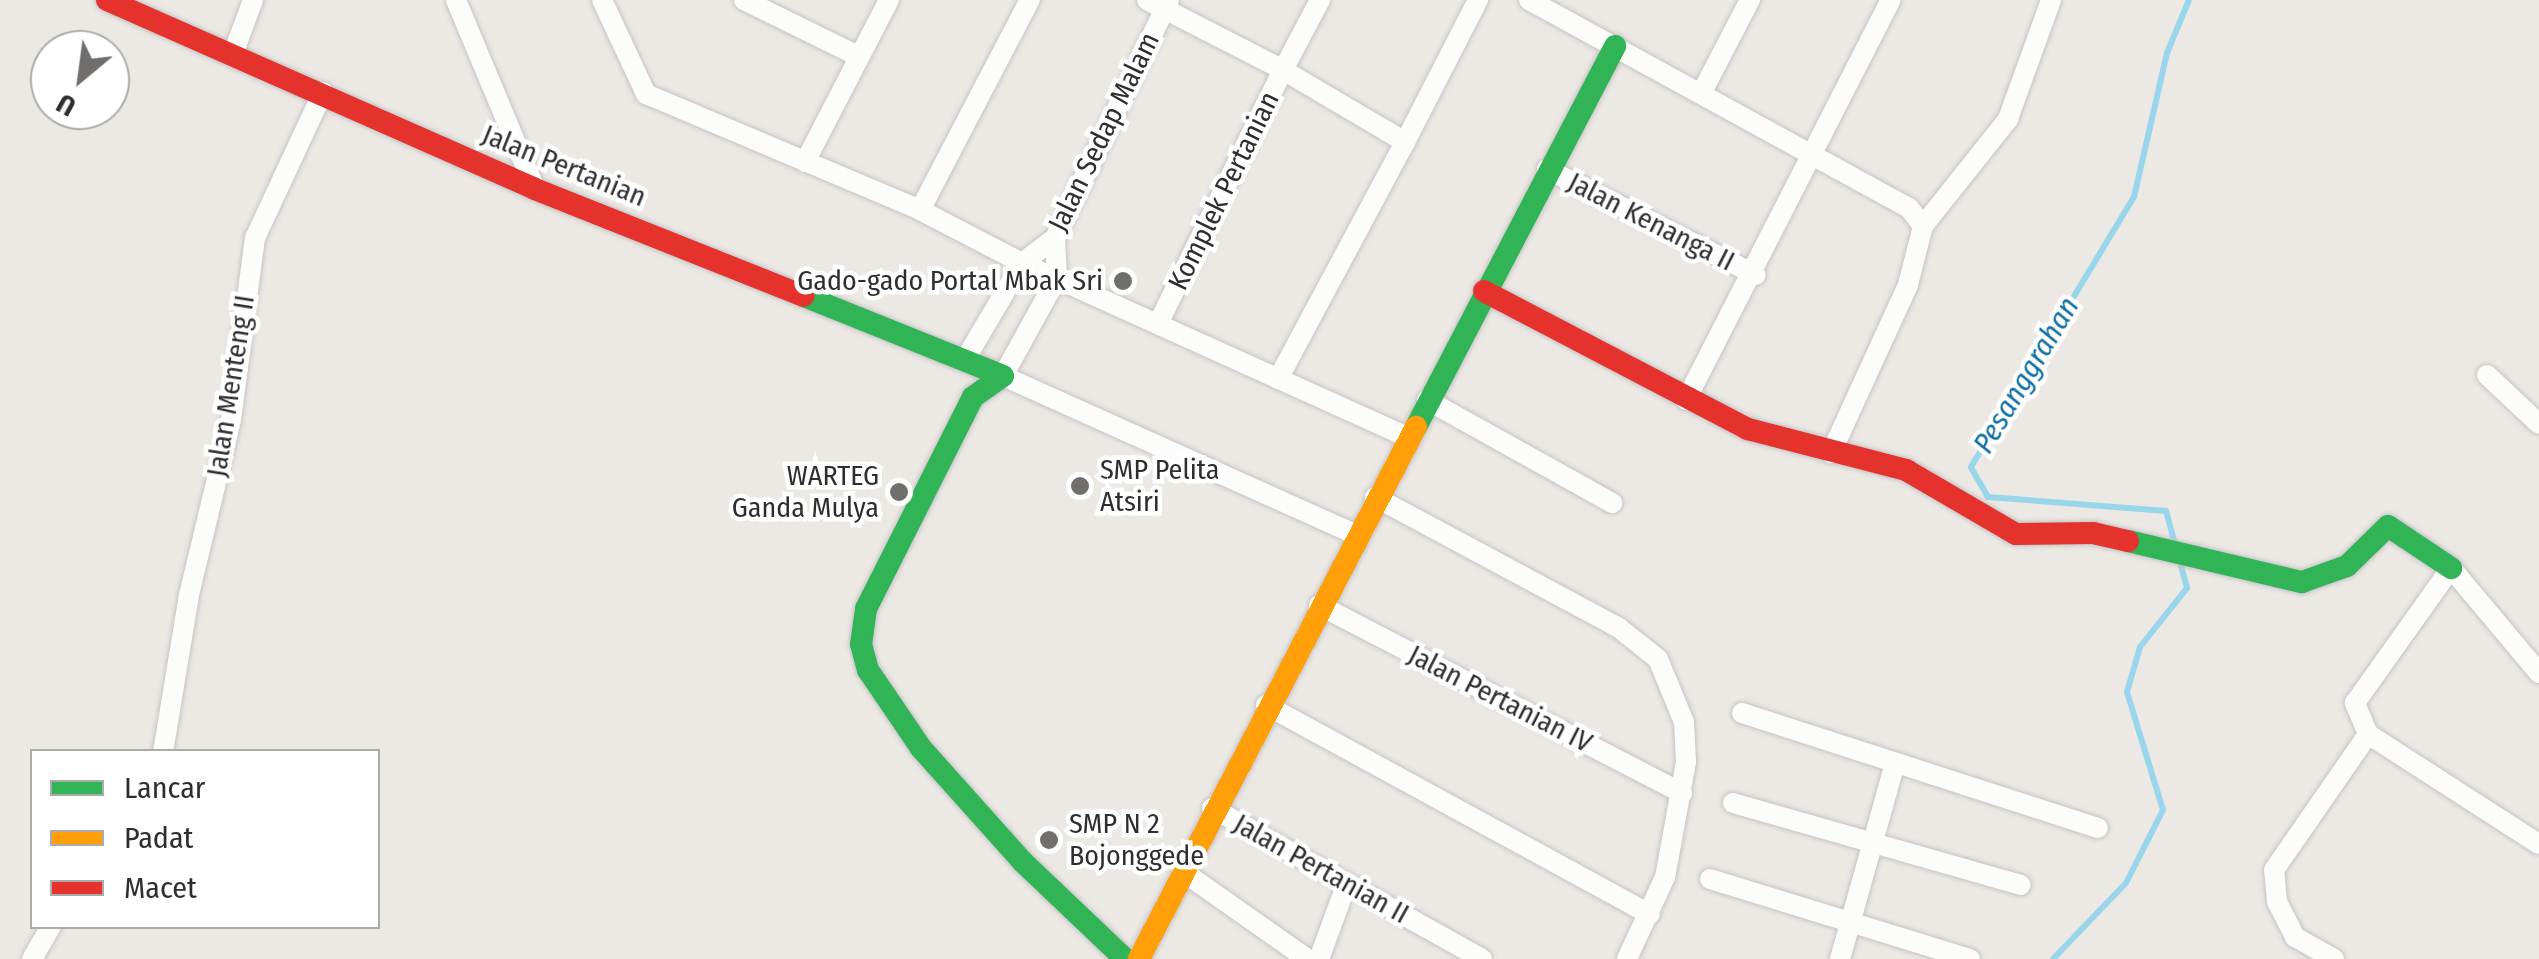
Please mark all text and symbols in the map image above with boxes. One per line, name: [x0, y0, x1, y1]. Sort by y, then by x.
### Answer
street label: Jalan Sedap Malam: [1041, 27, 1167, 237]
north arrow: [30, 30, 130, 130]
street label: Komplek Pertanian: [1161, 86, 1287, 296]
text: U: [51, 87, 81, 123]
street label: Jalan Pertanian: [477, 118, 651, 214]
street label: Jalan Kenanga II: [1562, 166, 1740, 278]
place label: Gado-gado Portal Mbak Sri: [797, 264, 1103, 298]
marker: Gado-gado Portal Mbak Sri: [1112, 270, 1134, 292]
water label: Pesanggrahan: [1965, 290, 2087, 460]
street label: Jalan Menteng II: [200, 293, 262, 479]
place label: SMP Pelita Atsiri: [1100, 453, 1220, 519]
place label: WARTEG Ganda Mulya: [732, 459, 879, 525]
marker: SMP Pelita Atsiri: [1069, 475, 1091, 497]
marker: WARTEG Ganda Mulya: [888, 481, 910, 503]
street label: Jalan Pertanian IV: [1402, 638, 1598, 760]
legend: [30, 749, 380, 929]
text: Lancar: [124, 770, 205, 806]
place label: SMP N 2 Bojonggede: [1069, 807, 1204, 873]
street label: Jalan Pertanian II: [1228, 807, 1414, 931]
text: Padat: [124, 820, 193, 856]
marker: SMP N 2 Bojonggede: [1038, 829, 1060, 851]
text: Macet: [124, 870, 197, 906]

